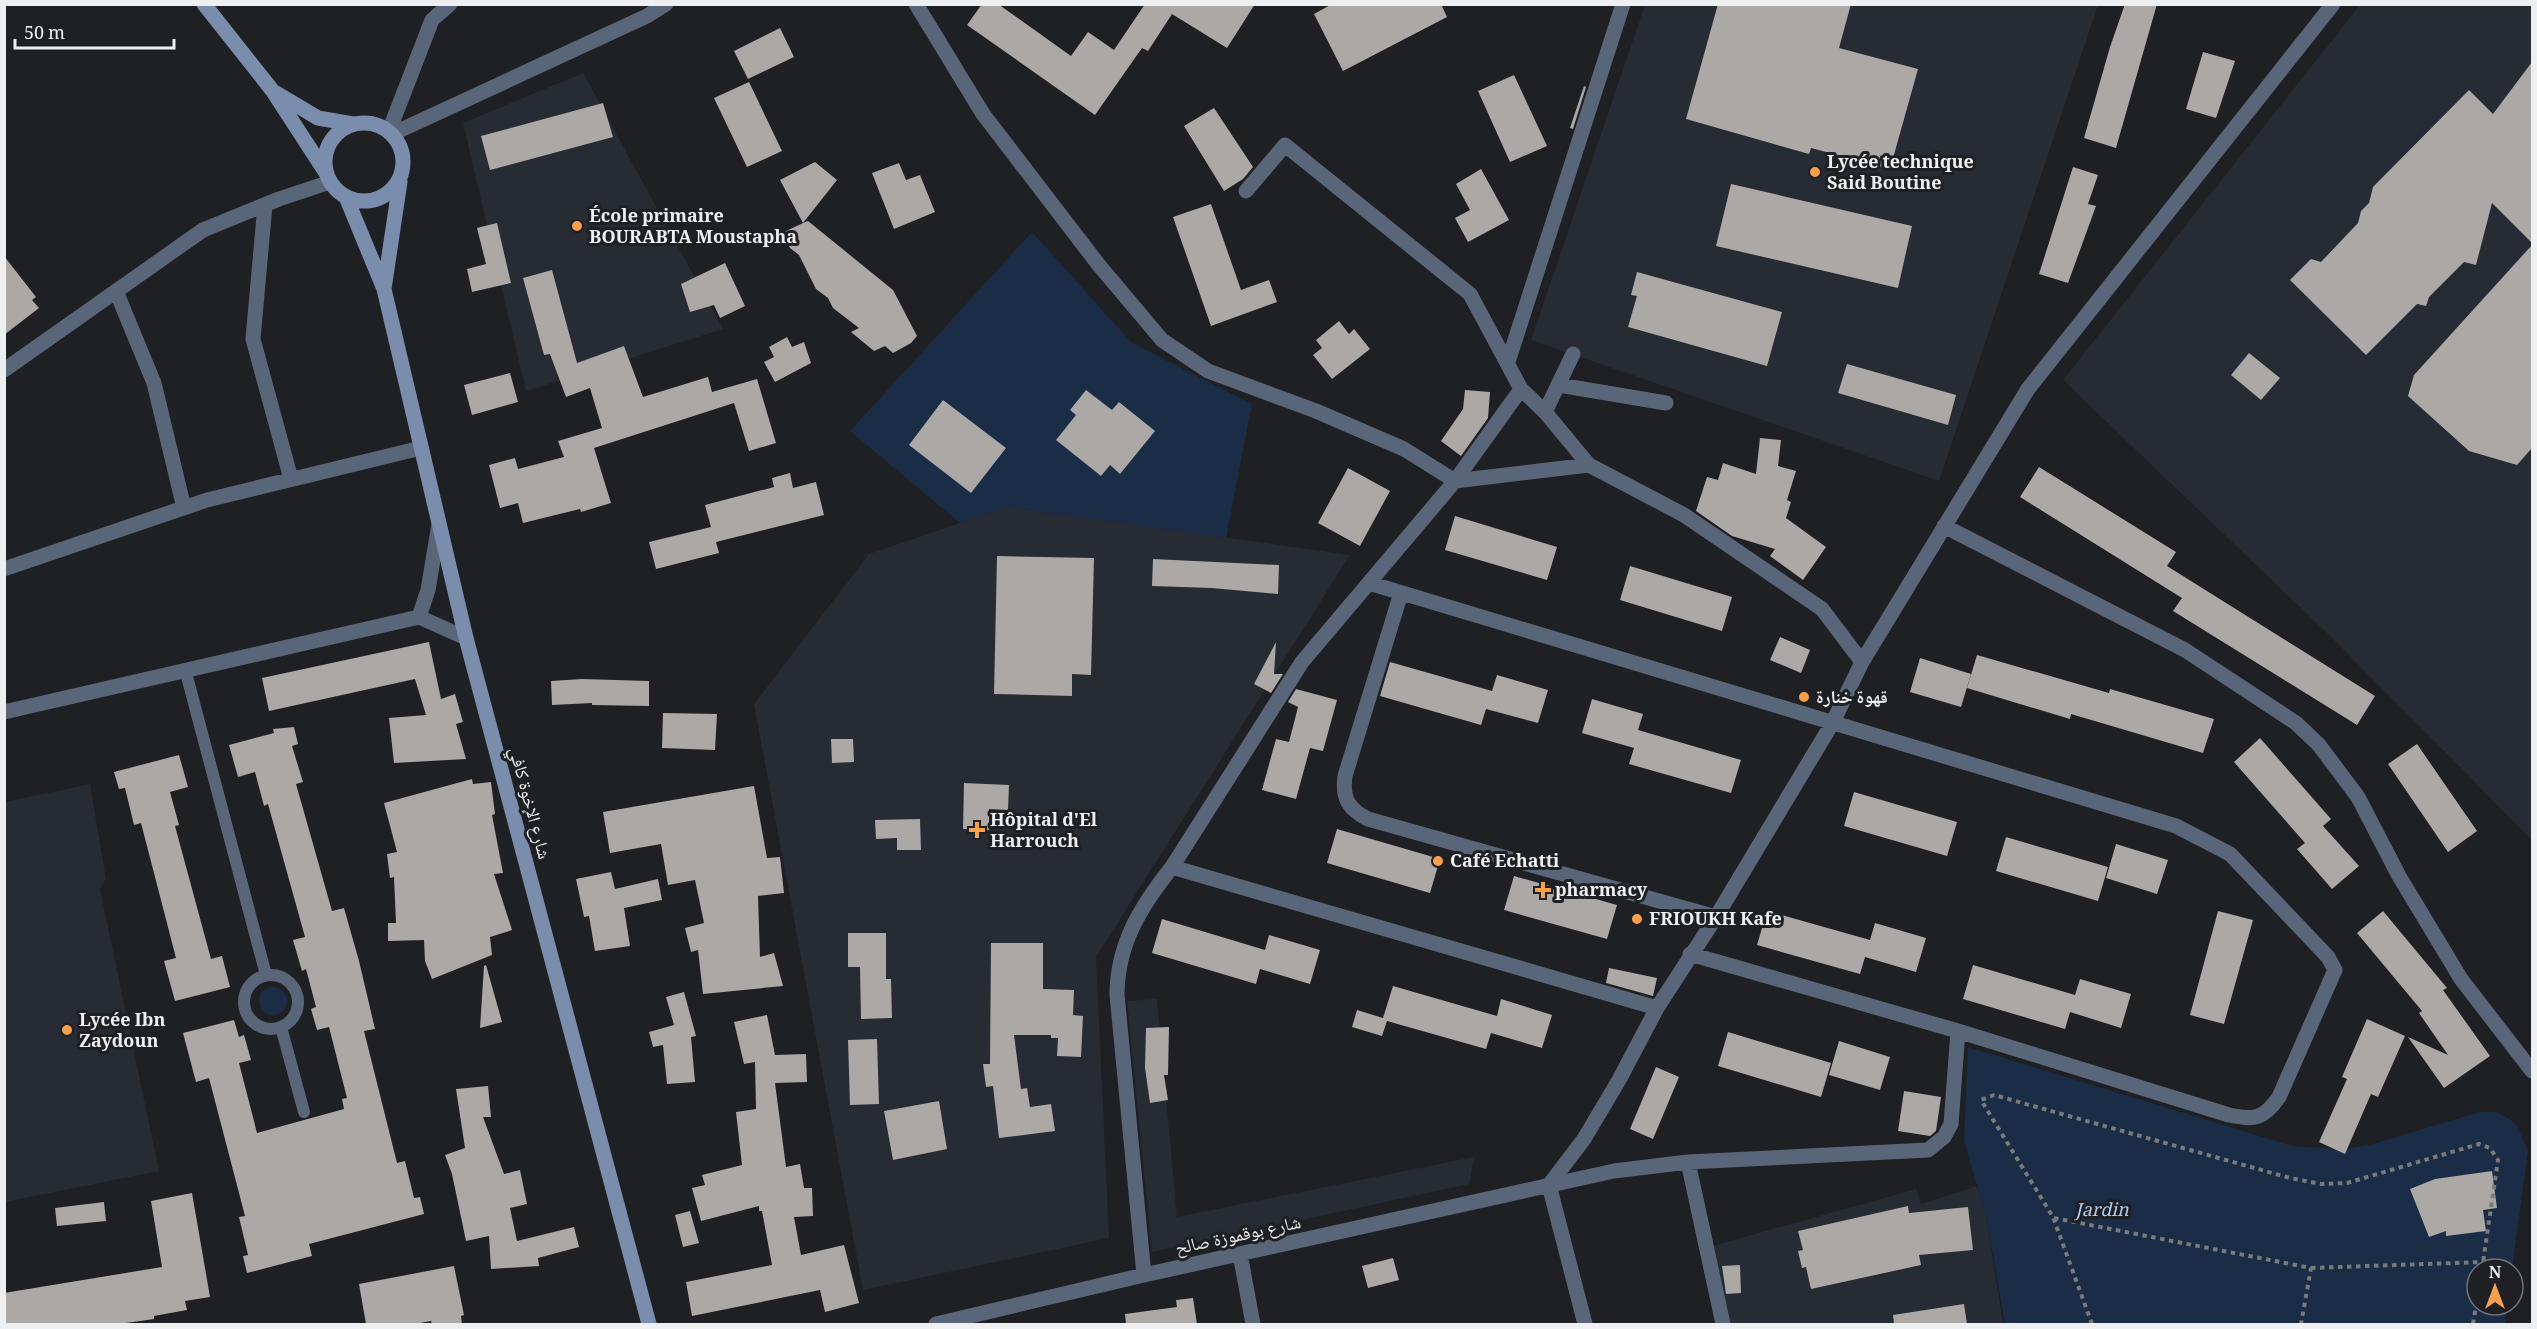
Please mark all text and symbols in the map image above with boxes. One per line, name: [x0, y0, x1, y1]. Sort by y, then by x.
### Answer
scale bar: [15, 12, 174, 50]
text: 50 m: [24, 20, 65, 50]
place label: Lycée technique Said Boutine: [1827, 149, 1974, 200]
marker: Lycée technique Said Boutine: [1808, 165, 1822, 179]
place label: École primaire BOURABTA Moustapha: [589, 203, 797, 254]
marker: École primaire BOURABTA Moustapha: [570, 219, 584, 233]
place label: قهوة خنارة: [1816, 684, 1888, 714]
marker: قهوة خنارة: [1797, 690, 1811, 704]
street label: شارع الإخوة كافي: [499, 744, 557, 863]
place label: Hôpital d'El Harrouch: [990, 807, 1098, 858]
marker: Hôpital d'El Harrouch: [968, 821, 986, 839]
place label: Café Echatti: [1450, 848, 1560, 878]
marker: Café Echatti: [1431, 854, 1445, 868]
place label: pharmacy: [1555, 877, 1648, 907]
marker: pharmacy: [1536, 883, 1550, 897]
place label: FRIOUKH Kafe: [1649, 906, 1782, 936]
marker: FRIOUKH Kafe: [1630, 912, 1644, 926]
place label: Lycée Ibn Zaydoun: [79, 1007, 165, 1058]
marker: Lycée Ibn Zaydoun: [60, 1023, 74, 1037]
park label: Jardin: [2073, 1197, 2129, 1227]
street label: شارع بوقموزة صالح: [1173, 1209, 1304, 1265]
north arrow: [2465, 1257, 2525, 1317]
text: N: [2489, 1261, 2502, 1288]

